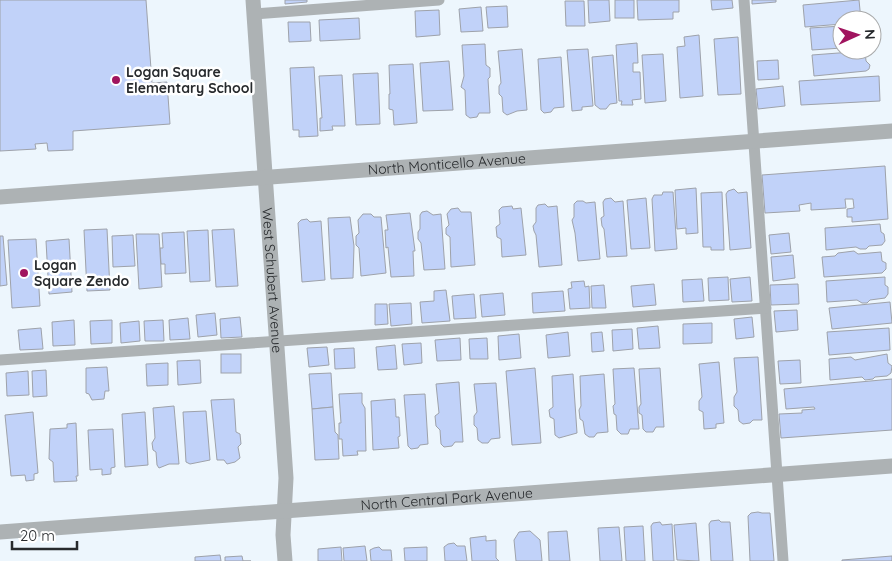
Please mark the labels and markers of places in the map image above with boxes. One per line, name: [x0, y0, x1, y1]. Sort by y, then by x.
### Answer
place label: Logan Square Elementary School: [126, 63, 253, 97]
marker: Logan Square Elementary School: [110, 74, 122, 86]
place label: Logan Square Zendo: [34, 256, 130, 290]
marker: Logan Square Zendo: [18, 267, 30, 279]

